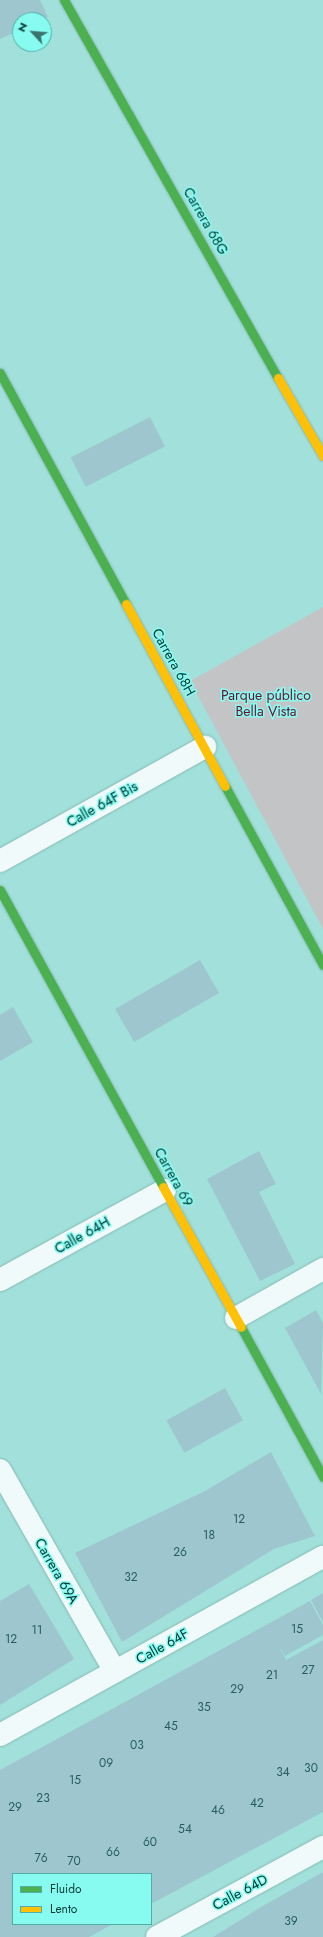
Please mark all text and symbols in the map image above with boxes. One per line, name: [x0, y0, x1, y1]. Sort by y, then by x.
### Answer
north arrow: [12, 12, 52, 52]
text: N: [13, 20, 31, 35]
street label: Carrera 68G: [180, 184, 232, 258]
street label: Carrera 68H: [149, 625, 199, 699]
park label: Parque público Bella Vista: [221, 687, 311, 720]
street label: Calle 64F Bis: [64, 778, 140, 830]
street label: Carrera 69: [151, 1145, 197, 1209]
street label: Calle 64H: [52, 1213, 112, 1257]
house number: 12: [233, 1513, 245, 1527]
house number: 18: [203, 1529, 215, 1543]
street label: Carrera 69A: [31, 1535, 83, 1607]
house number: 26: [173, 1546, 187, 1560]
house number: 32: [124, 1571, 138, 1585]
house number: 15: [291, 1623, 303, 1637]
house number: 11: [32, 1624, 42, 1638]
street label: Calle 64F: [133, 1625, 191, 1667]
house number: 12: [5, 1633, 17, 1647]
house number: 27: [301, 1664, 315, 1678]
house number: 21: [266, 1669, 278, 1683]
house number: 29: [230, 1683, 244, 1697]
house number: 35: [197, 1701, 211, 1715]
house number: 45: [164, 1720, 178, 1734]
house number: 03: [130, 1739, 144, 1753]
house number: 09: [99, 1757, 113, 1771]
house number: 30: [304, 1762, 318, 1776]
house number: 34: [276, 1766, 290, 1780]
house number: 15: [69, 1774, 81, 1788]
house number: 23: [36, 1792, 50, 1806]
house number: 42: [250, 1797, 264, 1811]
house number: 29: [8, 1801, 22, 1815]
house number: 46: [211, 1804, 225, 1818]
house number: 54: [178, 1823, 192, 1837]
house number: 60: [143, 1836, 157, 1850]
house number: 66: [106, 1846, 120, 1860]
house number: 76: [34, 1852, 48, 1866]
house number: 70: [67, 1855, 81, 1869]
street label: Calle 64D: [210, 1871, 270, 1913]
legend: [12, 1873, 152, 1925]
text: Fluido: [50, 1880, 82, 1898]
text: Lento: [50, 1900, 77, 1918]
house number: 39: [284, 1915, 298, 1929]

